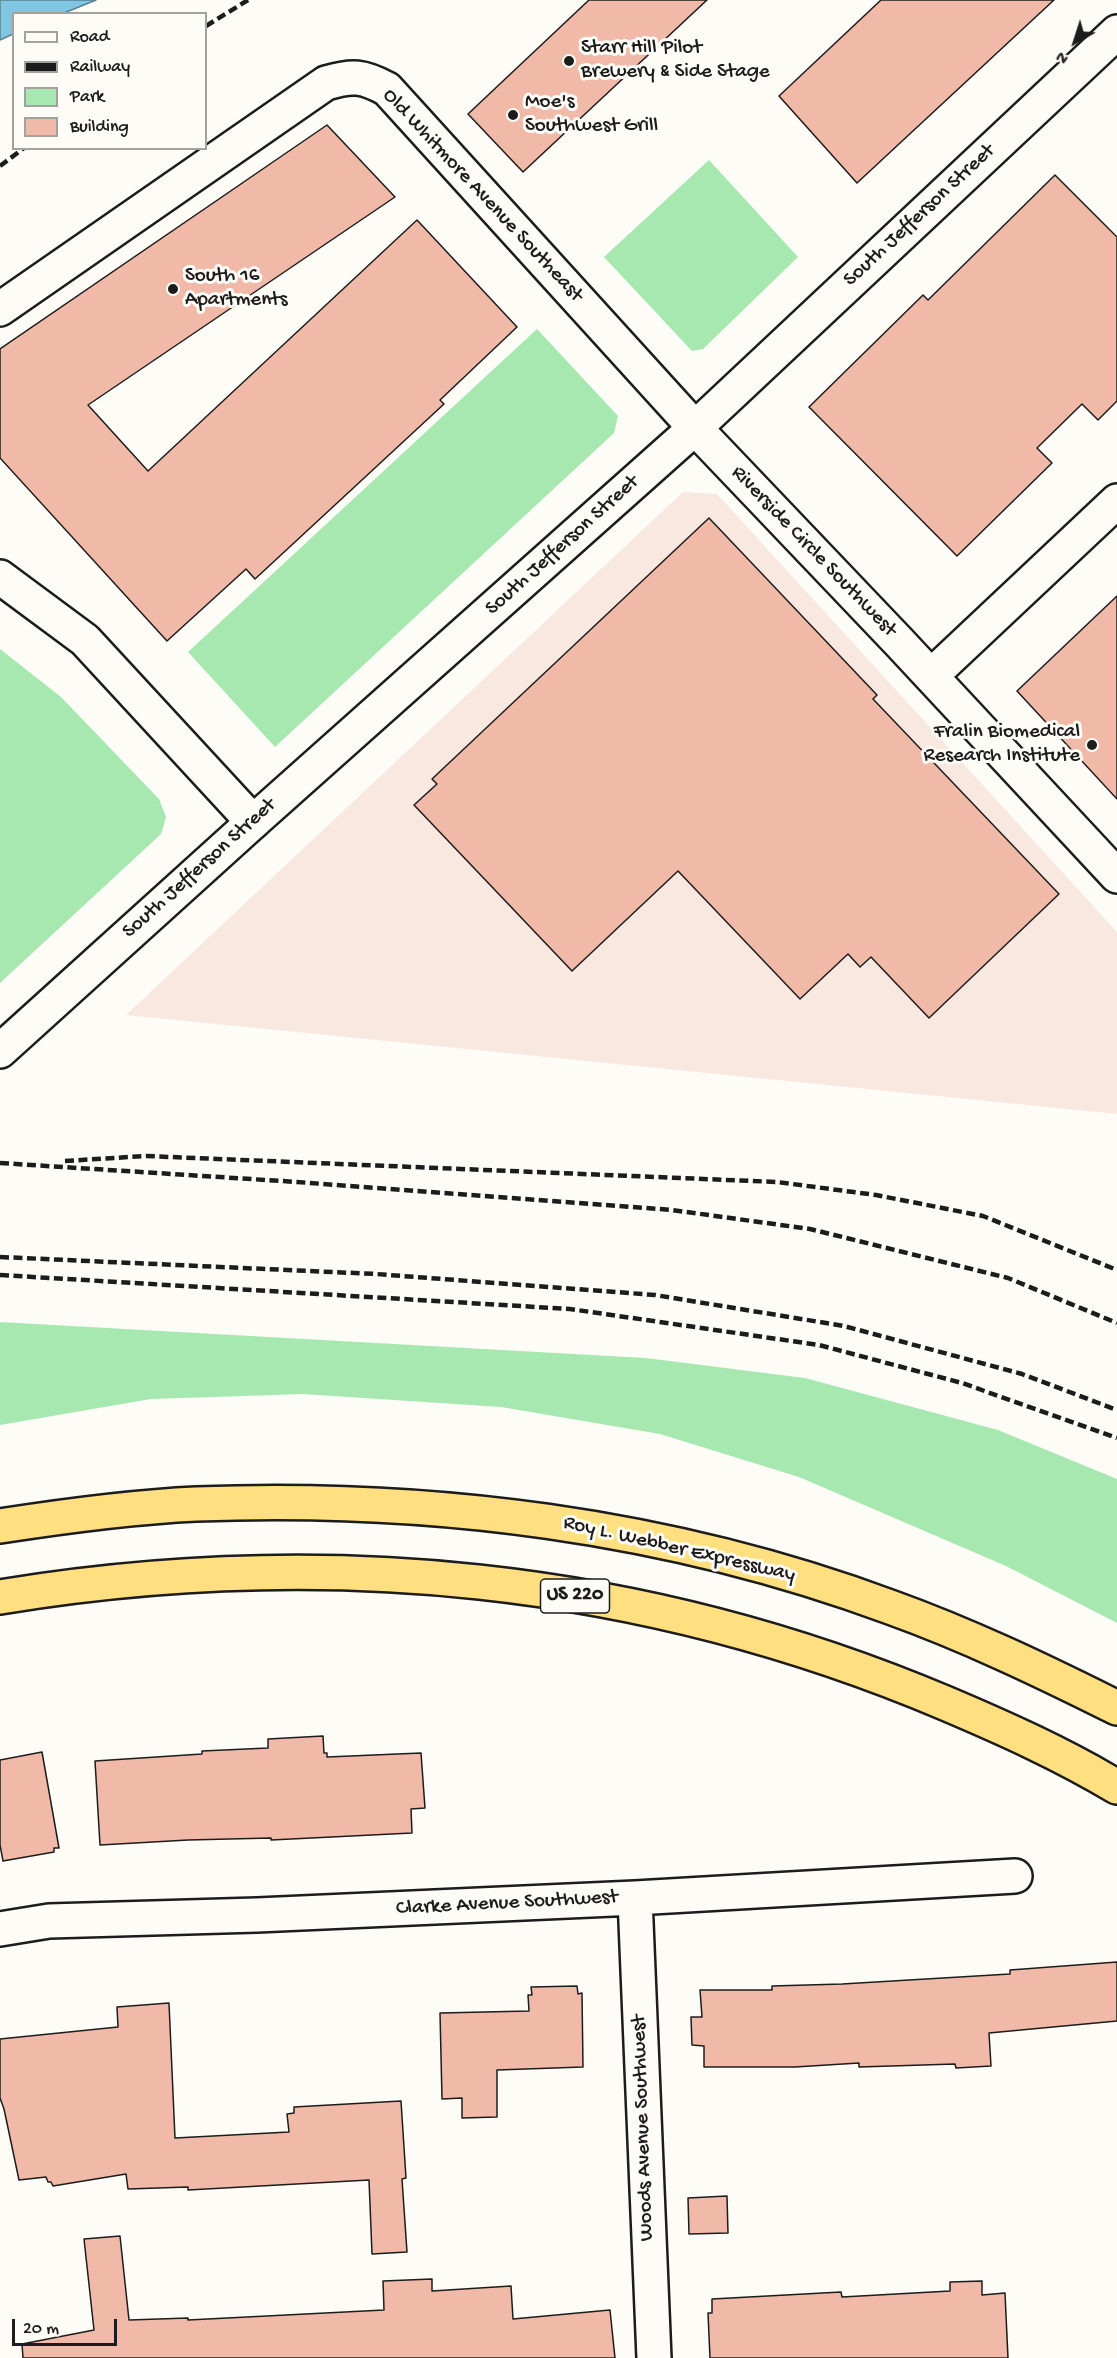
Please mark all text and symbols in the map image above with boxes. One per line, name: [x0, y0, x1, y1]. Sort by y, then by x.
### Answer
legend: [12, 12, 207, 150]
north arrow: [1045, 12, 1105, 72]
text: Road: [70, 27, 109, 48]
place label: Starr Hill Pilot Brewery & Side Stage: [581, 36, 770, 86]
text: N: [1053, 46, 1073, 67]
marker: Starr Hill Pilot Brewery & Side Stage: [562, 54, 576, 68]
text: Railway: [70, 57, 130, 78]
street label: Old Whitmore Avenue Southeast: [376, 84, 588, 308]
text: Park: [70, 87, 104, 108]
place label: Moe's Southwest Grill: [525, 90, 658, 140]
marker: Moe's Southwest Grill: [506, 108, 520, 122]
text: Building: [70, 117, 129, 138]
street label: South Jefferson Street: [839, 139, 1001, 293]
place label: South 16 Apartments: [185, 264, 287, 314]
marker: South 16 Apartments: [166, 282, 180, 296]
street label: Riverside Circle Southwest: [725, 461, 901, 643]
street label: South Jefferson Street: [481, 470, 645, 622]
place label: Fralin Biomedical Research Institute: [923, 720, 1080, 770]
marker: Fralin Biomedical Research Institute: [1085, 738, 1099, 752]
street label: South Jefferson Street: [118, 793, 282, 945]
street label: Roy L. Webber Expressway: [561, 1511, 797, 1589]
road number: US 220: [540, 1579, 610, 1613]
street label: Clarke Avenue Southwest: [395, 1886, 619, 1922]
street label: Woods Avenue Southwest: [627, 2014, 661, 2242]
scale bar: [15, 2307, 120, 2345]
text: 20 m: [23, 2319, 59, 2340]

